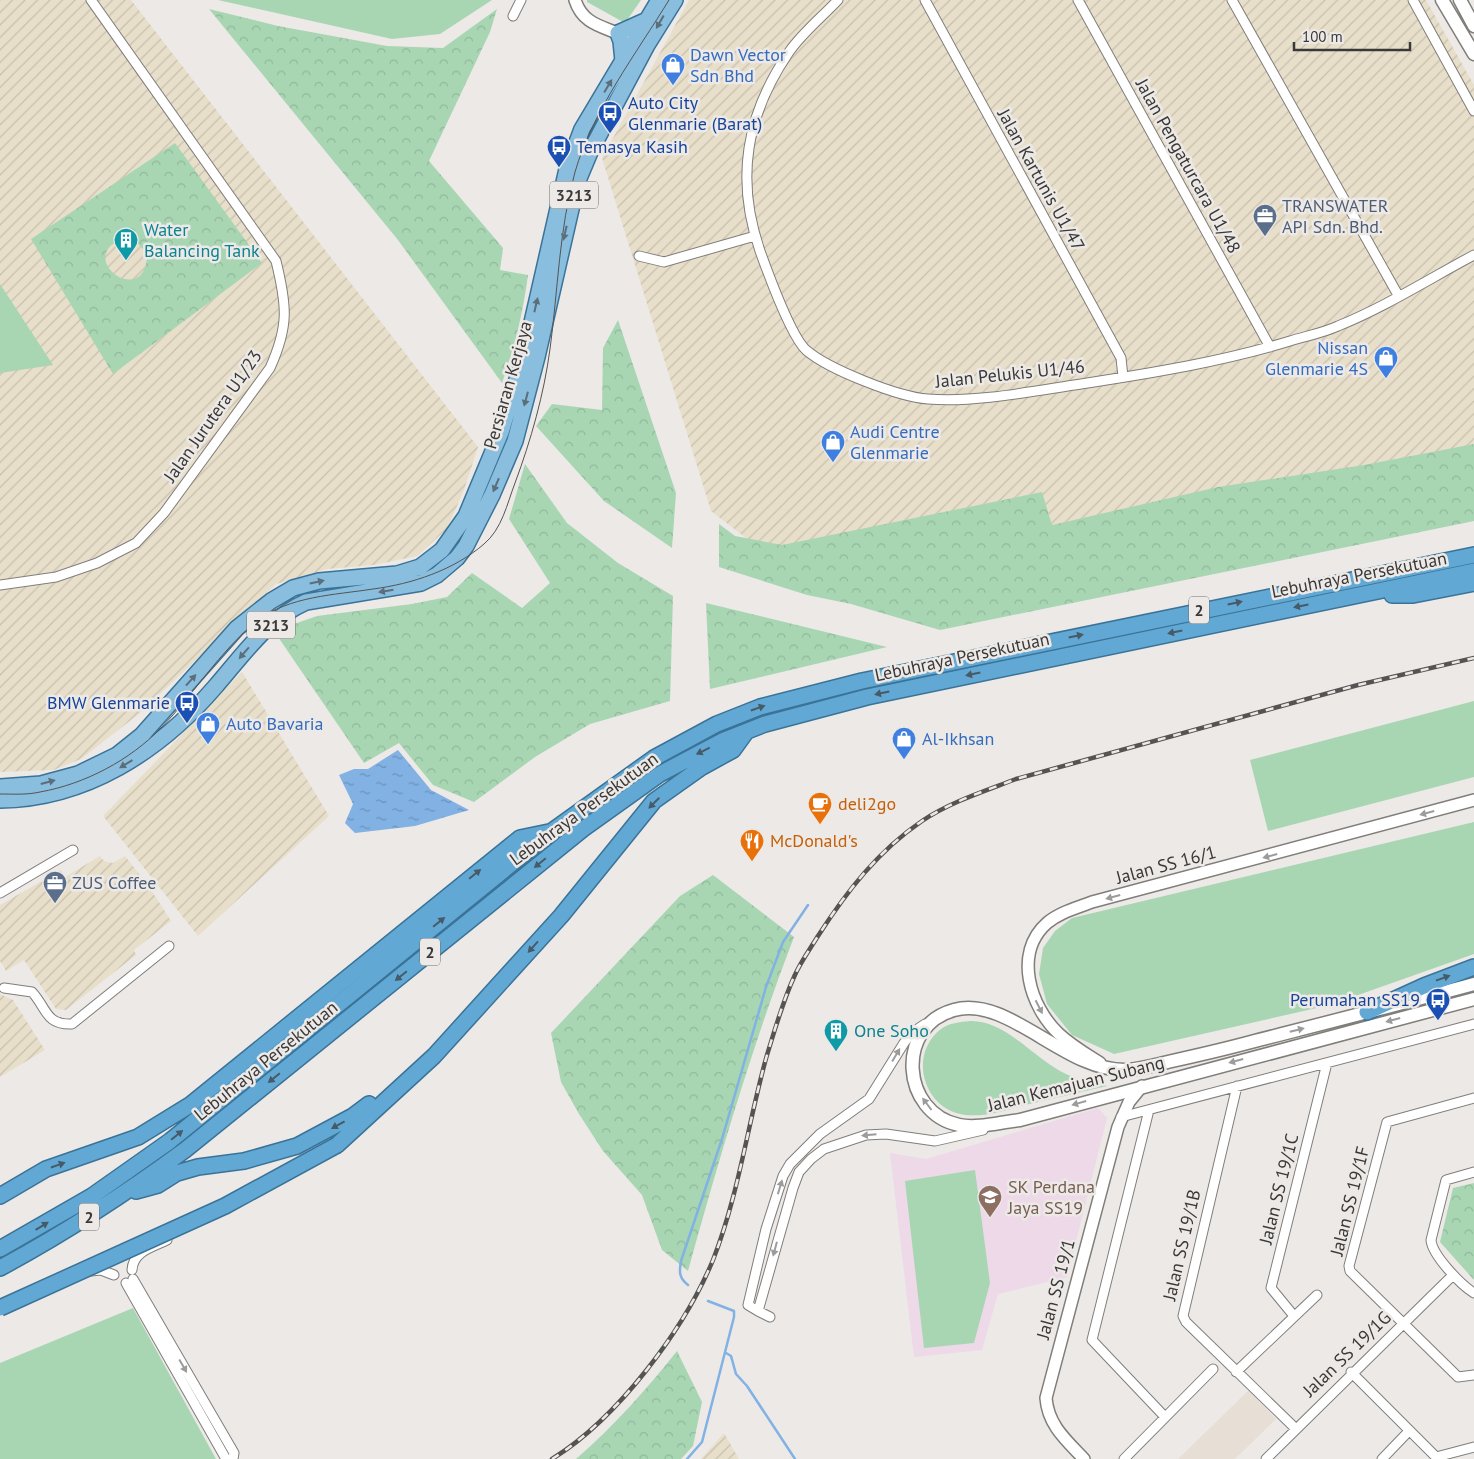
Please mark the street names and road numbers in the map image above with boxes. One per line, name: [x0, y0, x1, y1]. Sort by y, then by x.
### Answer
street label: Jalan Pengaturcara U1/48: [1130, 73, 1246, 257]
street label: Jalan Kartunis U1/47: [992, 104, 1090, 255]
road number: 3213: [550, 182, 598, 208]
street label: Persiaran Kerjaya: [478, 318, 537, 452]
street label: Jalan Jurutera U1/23: [158, 345, 267, 487]
street label: Jalan Pelukis U1/46: [933, 354, 1086, 393]
street label: Lebuhraya Persekutuan: [1269, 546, 1449, 603]
road number: 2: [1189, 596, 1209, 624]
road number: 3213: [247, 612, 295, 638]
street label: Lebuhraya Persekutuan: [872, 627, 1051, 686]
street label: Lebuhraya Persekutuan: [505, 747, 663, 870]
street label: Jalan SS 16/1: [1112, 840, 1218, 889]
road number: 2: [420, 939, 440, 966]
street label: Lebuhraya Persekutuan: [189, 996, 342, 1126]
street label: Jalan Kemajuan Subang: [984, 1050, 1167, 1117]
street label: Jalan SS 19/1C: [1253, 1131, 1303, 1247]
street label: Jalan SS 19/1F: [1325, 1144, 1374, 1259]
street label: Jalan SS 19/1B: [1157, 1187, 1205, 1304]
road number: 2: [79, 1204, 99, 1230]
street label: Jalan SS 19/1: [1031, 1236, 1080, 1342]
street label: Jalan SS 19/1G: [1297, 1306, 1396, 1402]

